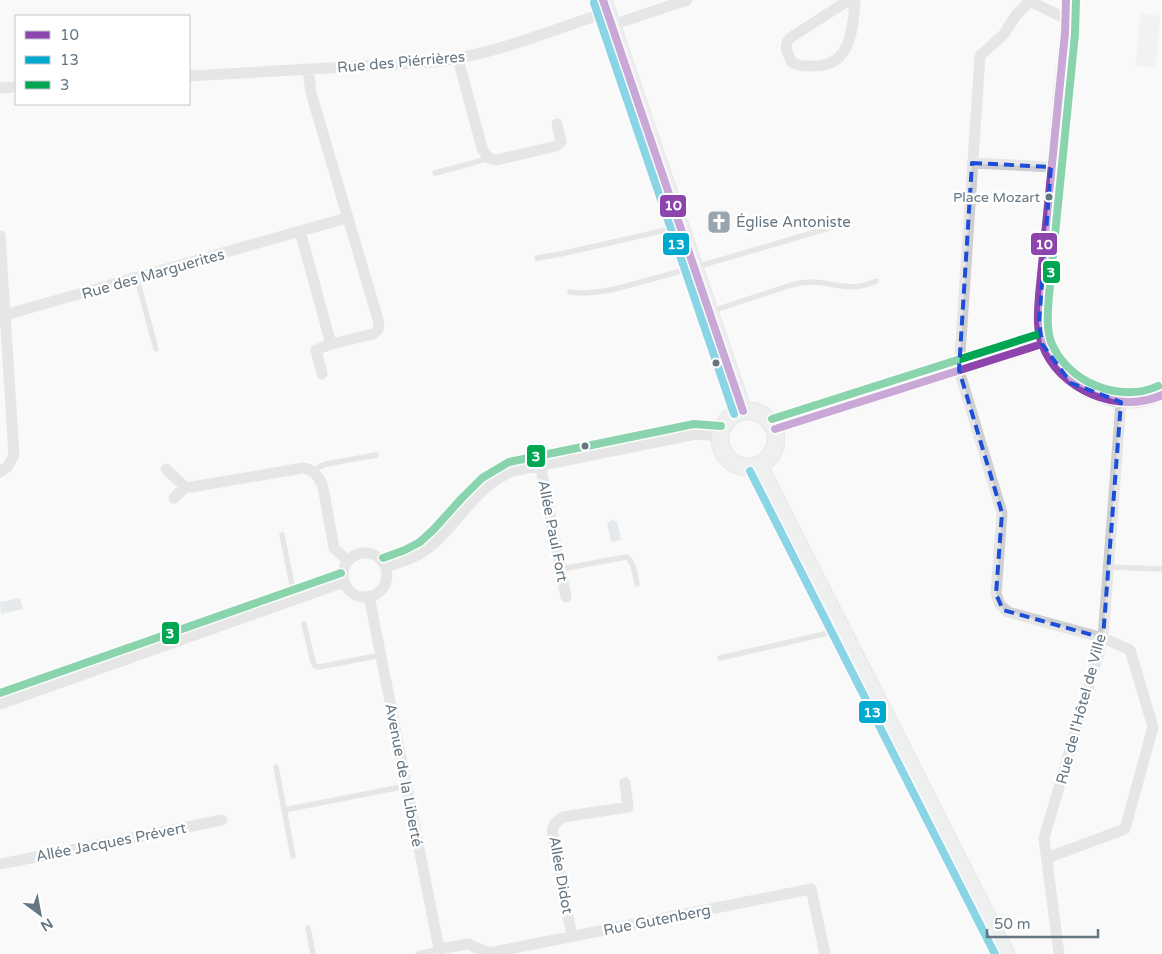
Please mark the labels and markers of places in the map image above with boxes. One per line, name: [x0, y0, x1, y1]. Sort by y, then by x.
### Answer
place label: Place Mozart: [953, 189, 1041, 206]
marker: Place Mozart: [1044, 192, 1054, 202]
church icon: Église Antoniste: [706, 209, 732, 235]
place label: Église Antoniste: [736, 213, 851, 231]
unlabelled marker: [711, 358, 721, 368]
unlabelled marker: [580, 441, 590, 451]

